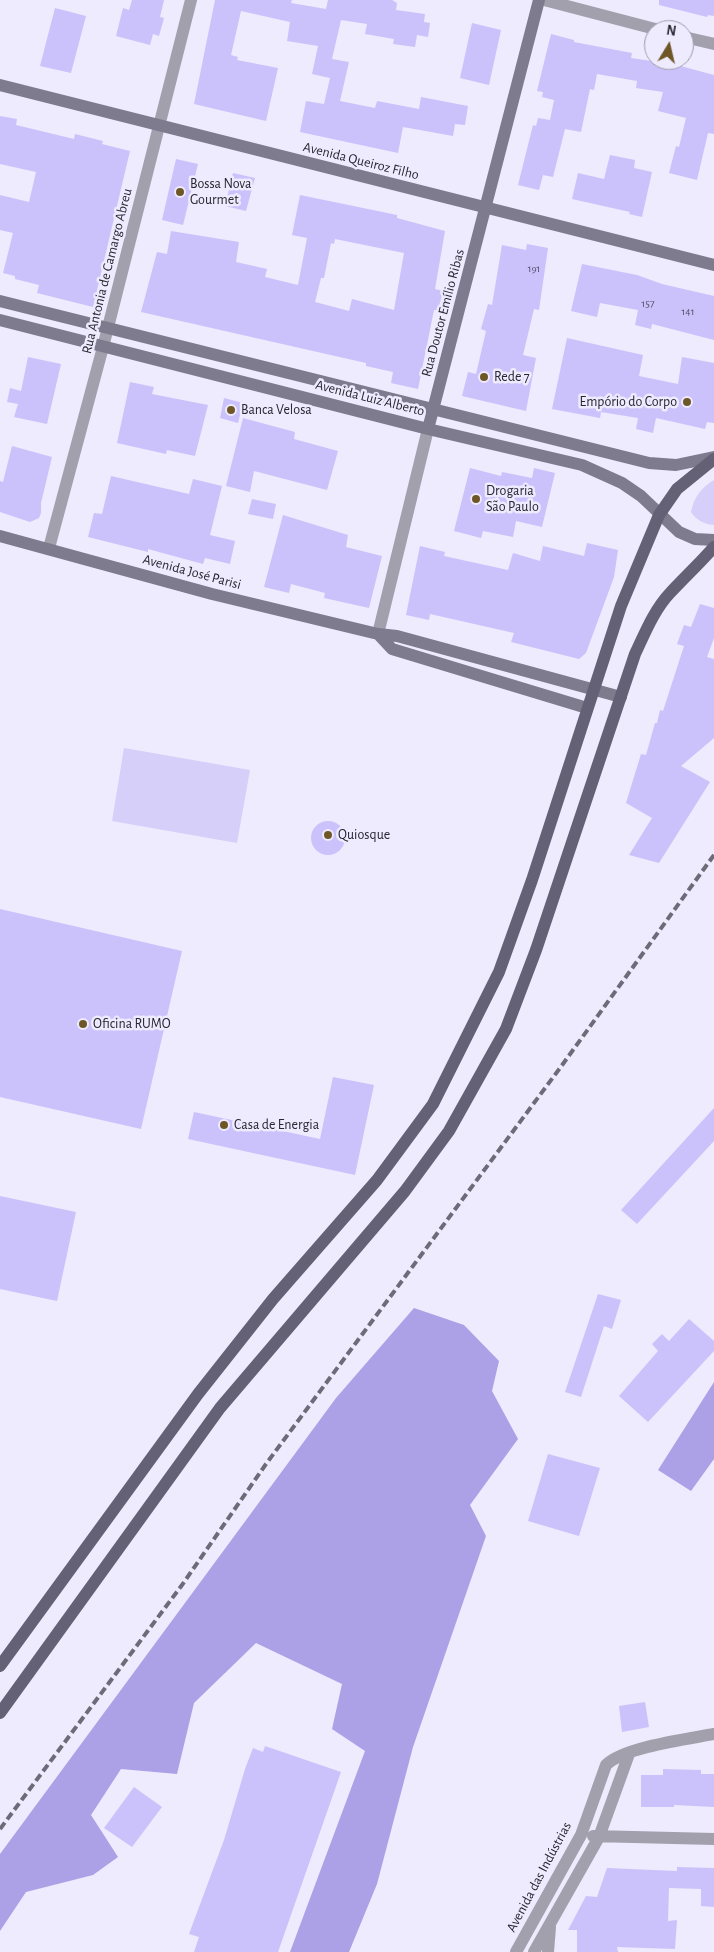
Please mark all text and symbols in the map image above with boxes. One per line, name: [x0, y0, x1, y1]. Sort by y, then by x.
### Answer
north arrow: [644, 20, 694, 70]
text: N: [665, 23, 677, 39]
street label: Avenida Queiroz Filho: [301, 138, 421, 184]
place label: Bossa Nova Gourmet: [190, 176, 252, 208]
marker: Bossa Nova Gourmet: [174, 186, 186, 198]
street label: Rua Antonia de Camargo Abreu: [78, 187, 136, 355]
street label: Rua Doutor Emílio Ribas: [418, 247, 468, 379]
house number: 191: [528, 262, 540, 276]
house number: 157: [642, 297, 654, 311]
house number: 141: [682, 305, 694, 319]
place label: Rede 7: [494, 369, 530, 385]
marker: Rede 7: [478, 371, 490, 383]
street label: Avenida Luiz Alberto: [314, 376, 426, 420]
place label: Empório do Corpo: [580, 394, 677, 410]
marker: Empório do Corpo: [681, 396, 693, 408]
place label: Banca Velosa: [241, 402, 312, 418]
marker: Banca Velosa: [225, 404, 237, 416]
place label: Drogaria São Paulo: [486, 483, 539, 516]
marker: Drogaria São Paulo: [470, 493, 482, 505]
street label: Avenida José Parisi: [141, 551, 243, 593]
place label: Quiosque: [338, 827, 390, 843]
marker: Quiosque: [322, 829, 334, 841]
place label: Oficina RUMO: [93, 1016, 171, 1032]
marker: Oficina RUMO: [77, 1018, 89, 1030]
place label: Casa de Energia: [234, 1117, 319, 1133]
marker: Casa de Energia: [218, 1119, 230, 1131]
street label: Avenida das Indústrias: [503, 1819, 575, 1935]

